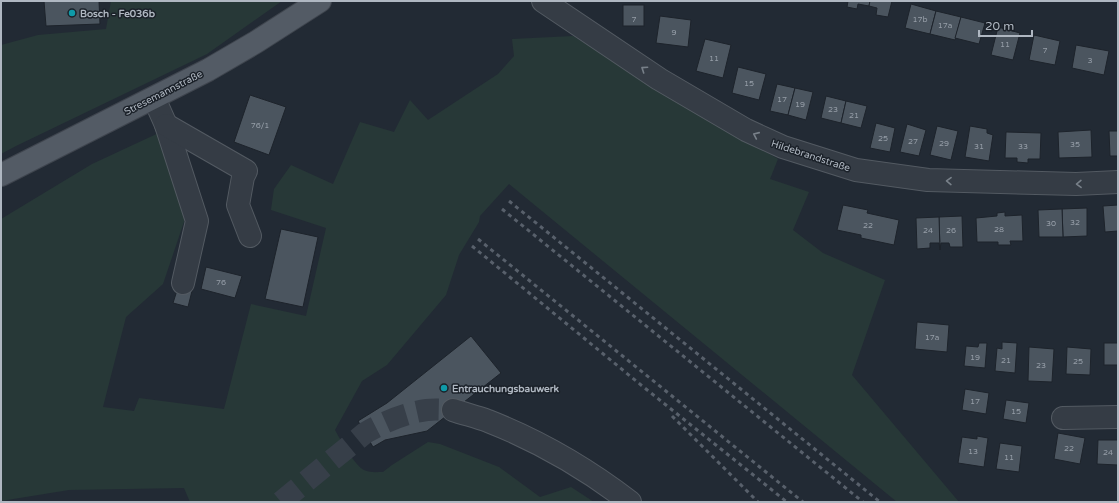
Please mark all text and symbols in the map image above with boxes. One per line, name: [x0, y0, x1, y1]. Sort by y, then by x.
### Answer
marker: Bosch - Fe036b: [67, 8, 77, 18]
place label: Bosch - Fe036b: [80, 8, 156, 20]
scale bar: [979, 12, 1032, 38]
house number: 7: [631, 15, 637, 24]
house number: 17b: [912, 15, 928, 24]
text: 20 m: [985, 19, 1014, 33]
house number: 17a: [938, 21, 952, 30]
house number: 9: [671, 28, 677, 37]
house number: 11: [1000, 40, 1010, 49]
house number: 7: [1042, 46, 1048, 55]
house number: 11: [709, 54, 719, 63]
house number: 3: [1087, 56, 1093, 65]
one-way arrow: [641, 66, 648, 74]
street label: Stresemannstraße: [122, 68, 205, 118]
house number: 15: [744, 79, 754, 88]
house number: 17: [777, 95, 787, 104]
house number: 19: [795, 100, 805, 109]
house number: 23: [828, 105, 838, 114]
house number: 21: [849, 111, 859, 120]
house number: 76/1: [251, 121, 269, 130]
one-way arrow: [752, 132, 760, 140]
house number: 25: [878, 134, 888, 143]
house number: 27: [908, 137, 918, 146]
street label: Hildebrandstraße: [770, 138, 852, 174]
house number: 29: [939, 139, 949, 148]
house number: 35: [1070, 140, 1080, 149]
house number: 31: [974, 142, 984, 151]
house number: 33: [1018, 142, 1028, 151]
one-way arrow: [946, 177, 952, 185]
one-way arrow: [1076, 179, 1082, 188]
house number: 32: [1070, 218, 1080, 227]
house number: 30: [1046, 219, 1056, 228]
house number: 22: [863, 221, 873, 230]
house number: 28: [994, 225, 1004, 234]
house number: 24: [923, 226, 933, 235]
house number: 26: [946, 226, 956, 235]
house number: 76: [216, 278, 226, 287]
house number: 17a: [925, 333, 939, 342]
house number: 19: [970, 353, 980, 362]
house number: 21: [1001, 356, 1011, 365]
house number: 25: [1073, 357, 1083, 366]
house number: 23: [1036, 361, 1046, 370]
marker: Entrauchungsbauwerk: [439, 383, 449, 393]
place label: Entrauchungsbauwerk: [452, 383, 560, 395]
house number: 17: [970, 397, 980, 406]
house number: 15: [1011, 407, 1021, 416]
house number: 22: [1064, 444, 1074, 453]
house number: 13: [968, 447, 978, 456]
house number: 24: [1103, 448, 1113, 457]
house number: 11: [1004, 453, 1014, 462]

